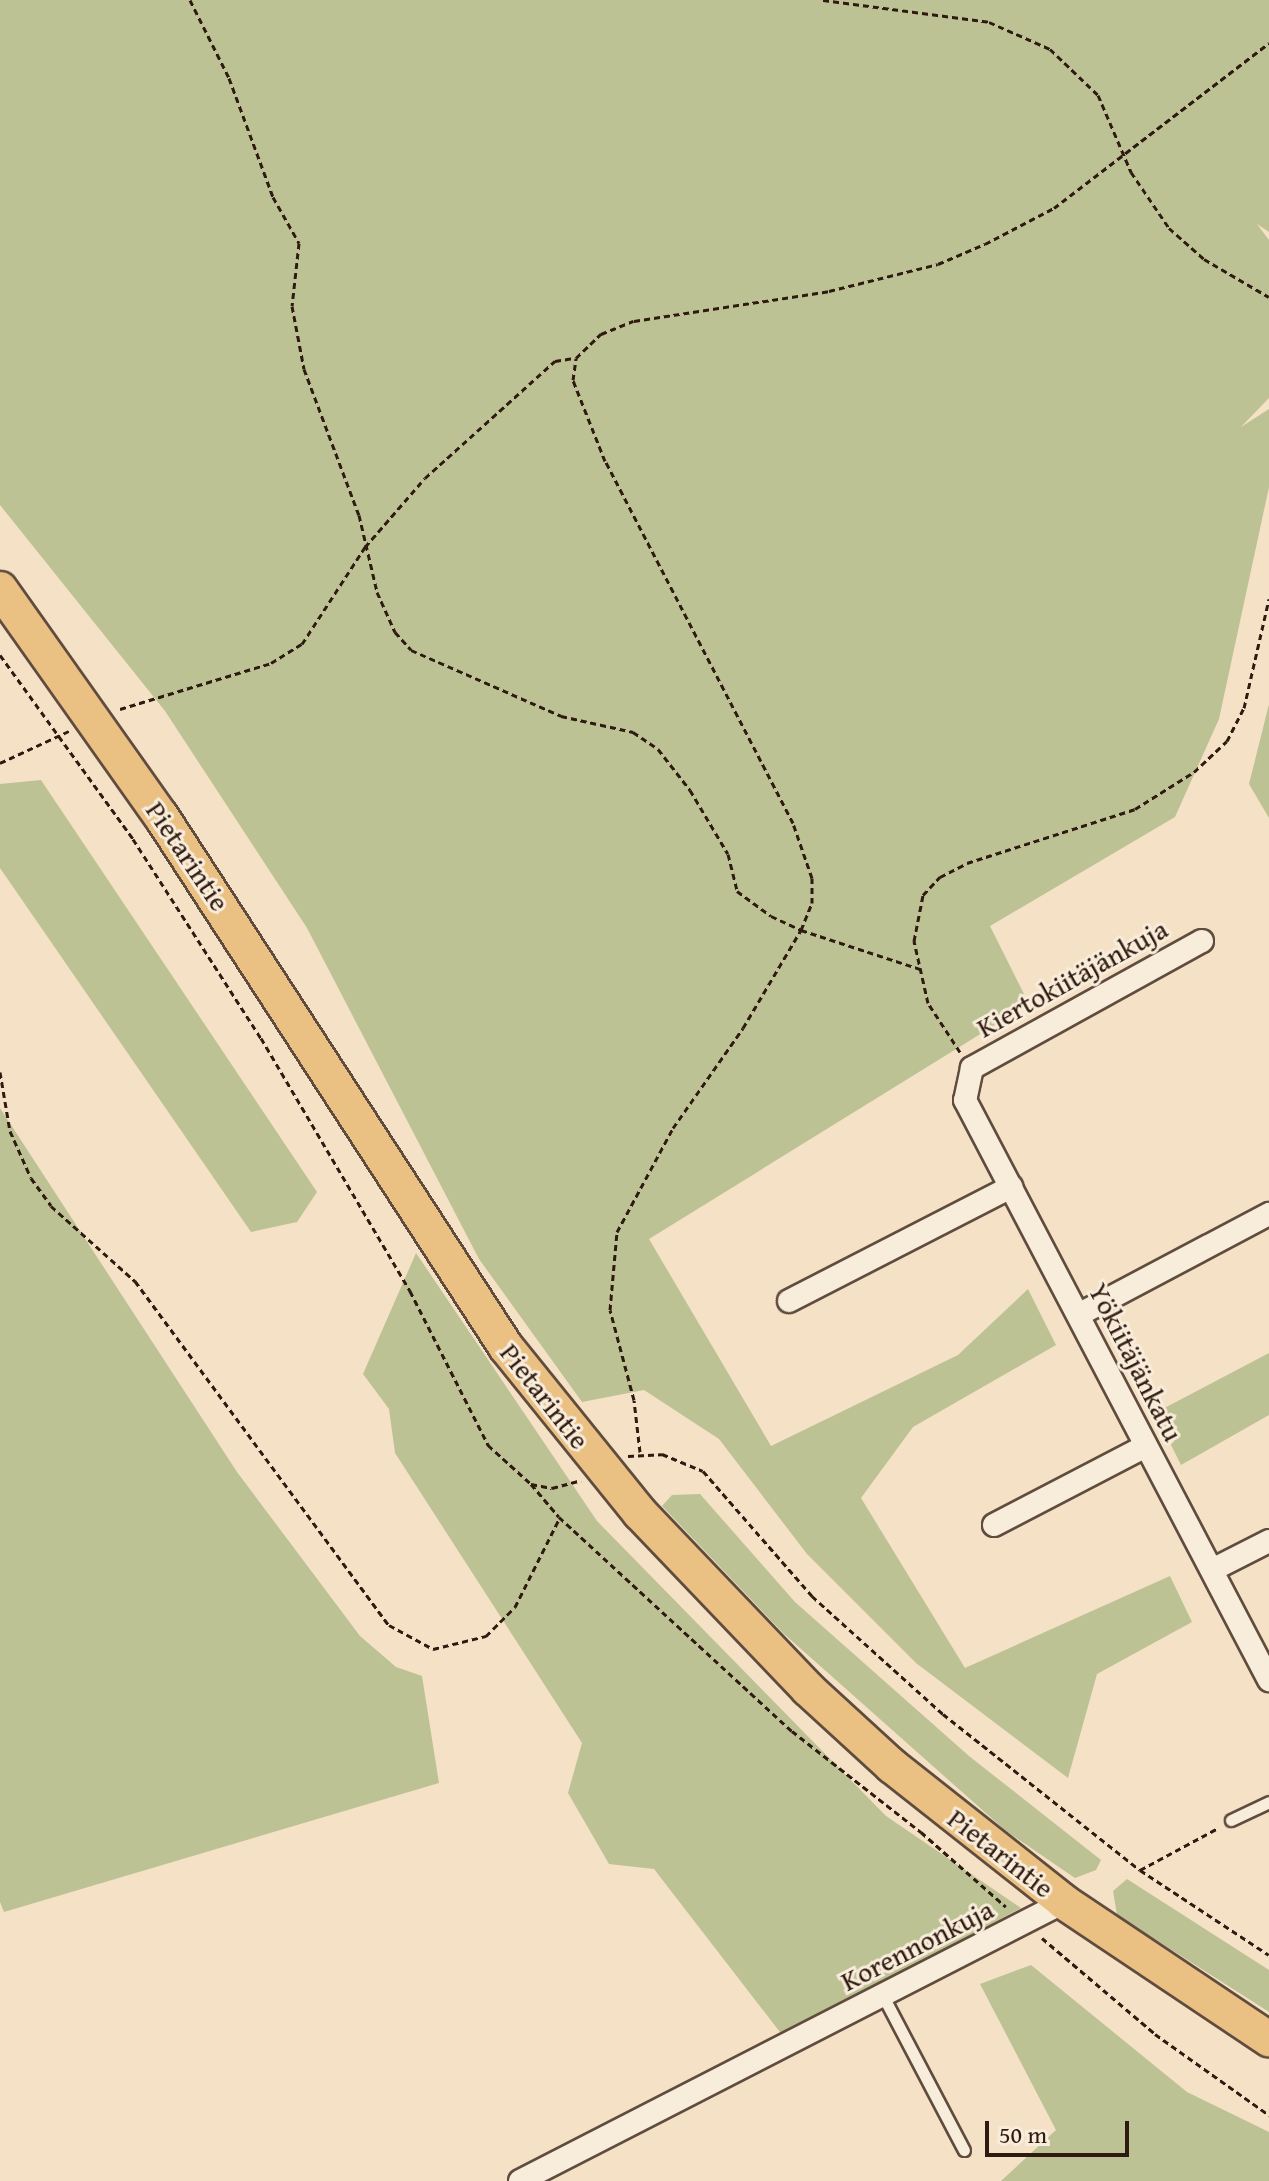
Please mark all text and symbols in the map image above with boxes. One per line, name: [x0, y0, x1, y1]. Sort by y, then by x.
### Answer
street label: Pietarintie: [139, 795, 237, 917]
street label: Kiertokiitäjänkuja: [971, 912, 1173, 1044]
street label: Yökiitäjänkatu: [1082, 1277, 1190, 1447]
street label: Pietarintie: [493, 1336, 597, 1456]
street label: Pietarintie: [941, 1801, 1061, 1905]
street label: Korennonkuja: [835, 1892, 999, 1998]
scale bar: [989, 2105, 1133, 2155]
text: 50 m: [999, 2117, 1047, 2152]

